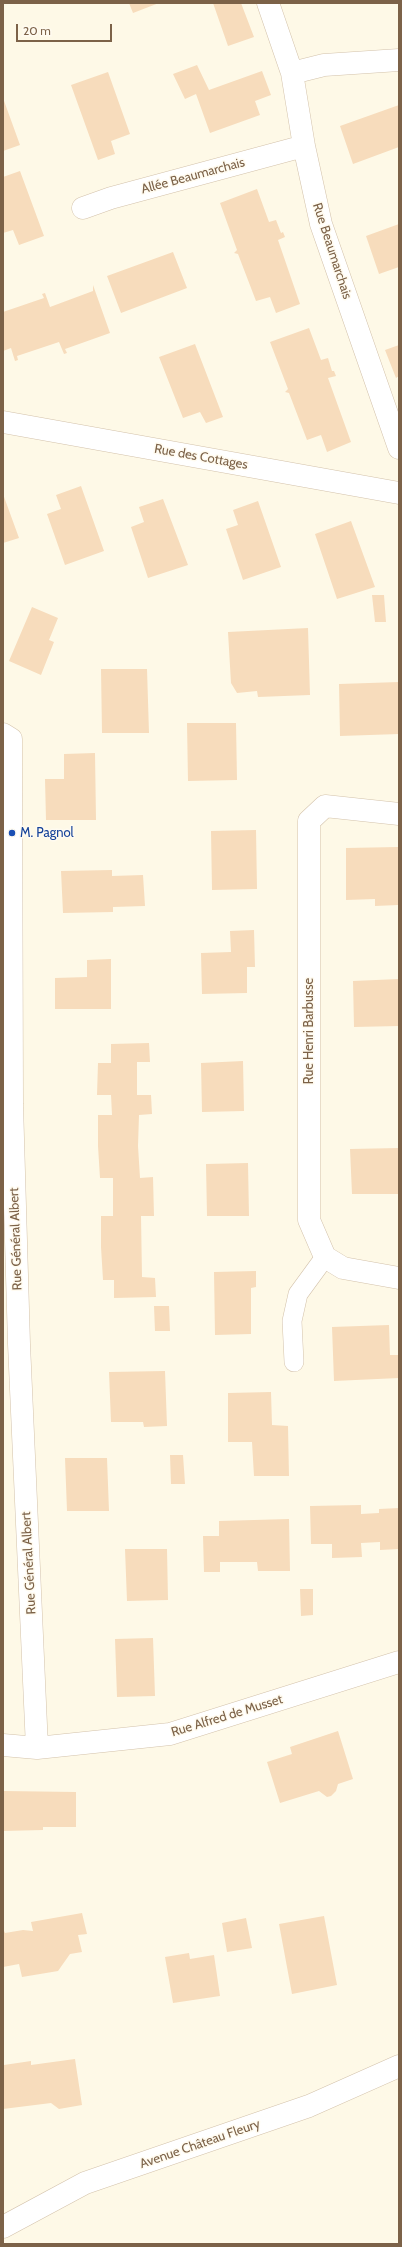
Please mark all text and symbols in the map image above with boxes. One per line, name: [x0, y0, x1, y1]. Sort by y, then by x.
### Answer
scale bar: [18, 16, 114, 42]
text: 20 m: [23, 23, 51, 38]
street label: Allée Beaumarchais: [139, 155, 247, 197]
street label: Rue Beaumarchais: [309, 201, 355, 301]
street label: Rue des Cottages: [153, 441, 249, 473]
place label: M. Pagnol: [20, 825, 74, 841]
marker: M. Pagnol: [7, 828, 17, 838]
street label: Rue Henri Barbusse: [301, 978, 317, 1084]
street label: Rue Général Albert: [6, 1187, 26, 1291]
street label: Rue Général Albert: [19, 1511, 39, 1615]
street label: Rue Alfred de Musset: [169, 1692, 285, 1740]
street label: Avenue Château Fleury: [138, 2116, 262, 2172]

